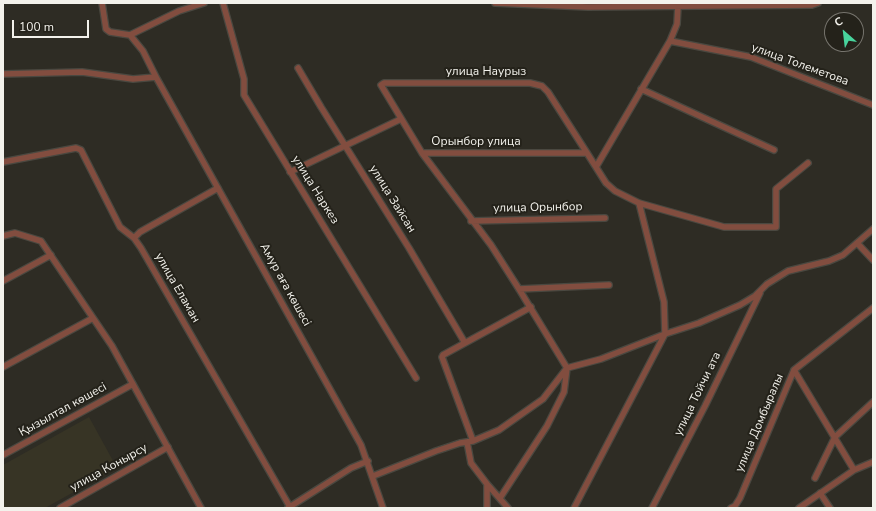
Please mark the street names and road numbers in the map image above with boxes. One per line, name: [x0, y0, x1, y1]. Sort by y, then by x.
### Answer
street label: улица Толеметова: [749, 41, 851, 89]
street label: улица Наурыз: [446, 65, 526, 79]
street label: Орынбор улица: [431, 135, 521, 149]
street label: улица Наркез: [288, 153, 342, 227]
street label: улица Зайсан: [366, 163, 418, 235]
street label: улица Орынбор: [493, 200, 583, 216]
street label: Амур аға көшесі: [256, 241, 314, 329]
street label: улица Еламан: [151, 250, 203, 326]
street label: улица Тойчи ата: [671, 350, 725, 438]
street label: улица Домбыралы: [733, 372, 787, 474]
street label: Қызылтал көшесі: [17, 380, 109, 440]
street label: улица Конырсу: [68, 441, 150, 495]

